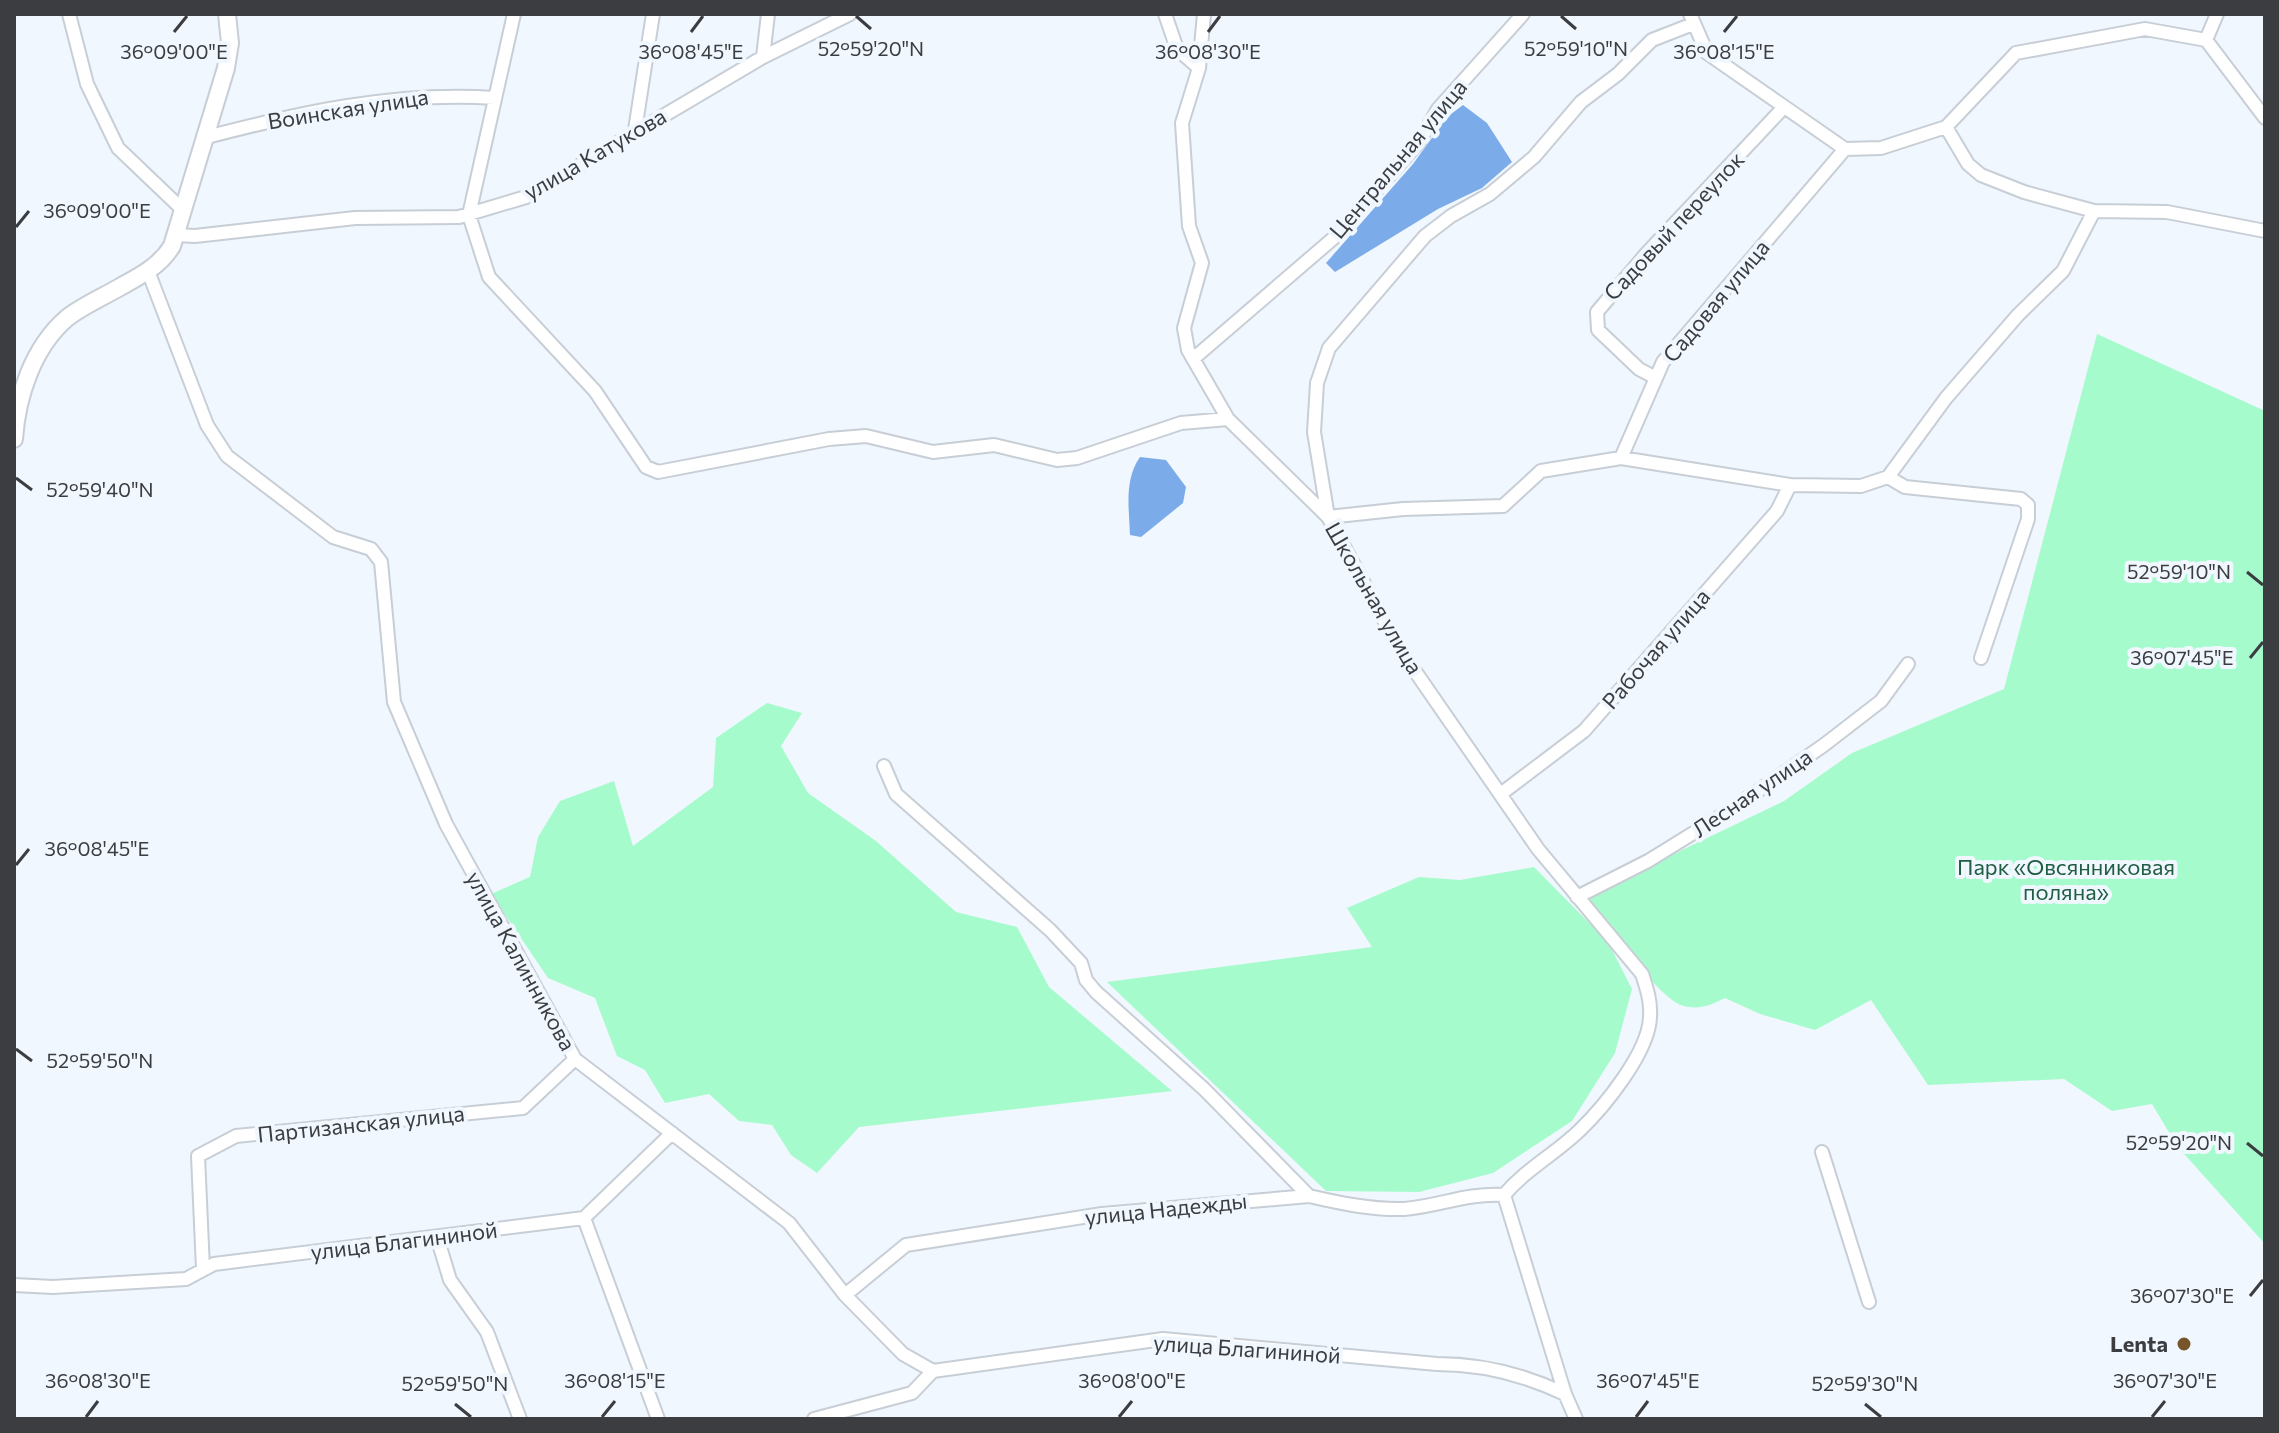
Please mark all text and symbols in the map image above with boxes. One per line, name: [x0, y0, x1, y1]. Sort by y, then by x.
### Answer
text: 52°59'20"N: [818, 36, 924, 60]
text: 52°59'10"N: [1524, 36, 1628, 60]
text: 36°09'00"E: [120, 39, 228, 63]
text: 36°08'45"E: [639, 39, 743, 63]
text: 36°08'30"E: [1155, 39, 1261, 63]
text: 36°08'15"E: [1673, 39, 1775, 63]
street label: Центральная улица: [1323, 74, 1472, 244]
street label: Воинская улица: [266, 82, 430, 135]
street label: улица Катукова: [519, 102, 671, 205]
street label: Садовый переулок: [1598, 146, 1750, 306]
text: 36°09'00"E: [43, 198, 151, 222]
street label: Садовая улица: [1657, 234, 1775, 367]
text: 52°59'40"N: [46, 477, 154, 501]
street label: Школьная улица: [1320, 517, 1429, 679]
text: 52°59'10"N: [2127, 559, 2231, 583]
street label: Рабочая улица: [1596, 583, 1715, 714]
text: 36°07'45"E: [2130, 645, 2234, 669]
street label: Лесная улица: [1687, 743, 1817, 843]
text: 36°08'45"E: [45, 836, 149, 860]
park label: Парк «Овсянниковая поляна»: [1957, 853, 2175, 905]
street label: улица Калинникова: [461, 866, 582, 1055]
text: 52°59'50"N: [47, 1048, 153, 1072]
street label: Партизанская улица: [256, 1099, 466, 1148]
text: 52°59'20"N: [2126, 1130, 2232, 1154]
street label: улица Надежды: [1083, 1187, 1248, 1230]
street label: улица Благининой: [309, 1216, 499, 1265]
text: 36°07'30"E: [2130, 1283, 2234, 1307]
street label: улица Благининой: [1152, 1328, 1342, 1369]
place label: Lenta: [2110, 1330, 2168, 1357]
marker: Lenta: [2175, 1335, 2193, 1353]
text: 36°08'30"E: [45, 1368, 151, 1392]
text: 36°08'15"E: [564, 1368, 666, 1392]
text: 36°08'00"E: [1078, 1368, 1186, 1392]
text: 36°07'45"E: [1596, 1368, 1700, 1392]
text: 36°07'30"E: [2113, 1368, 2217, 1392]
text: 52°59'50"N: [402, 1371, 508, 1395]
text: 52°59'30"N: [1812, 1371, 1918, 1395]

